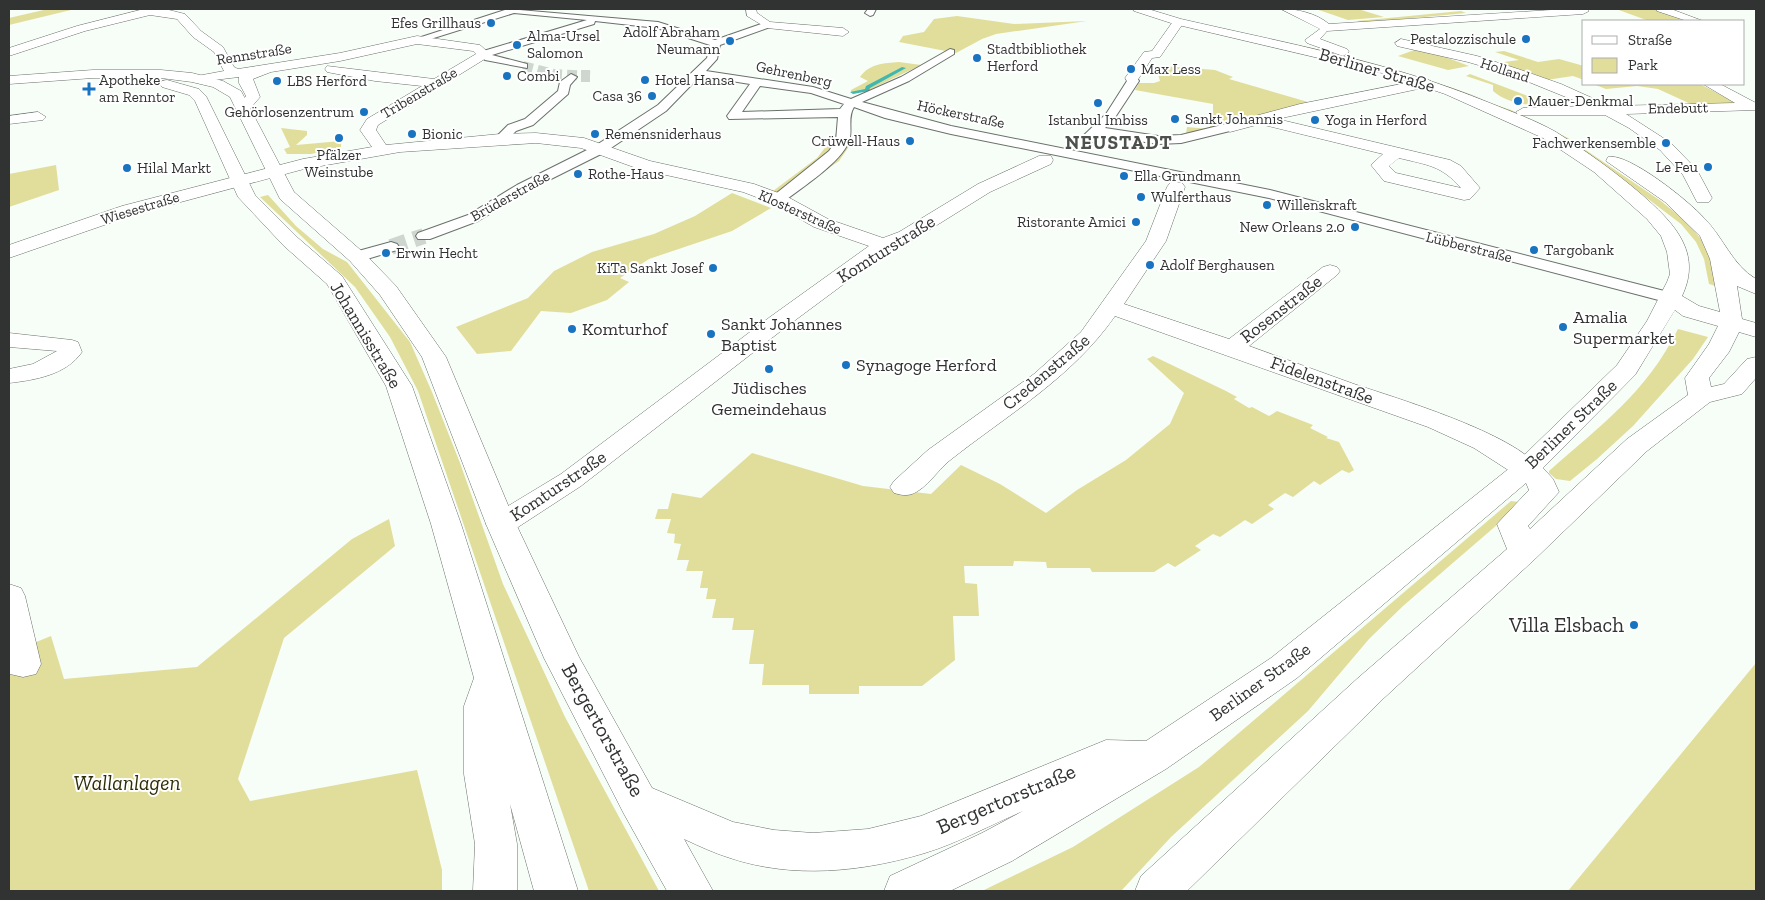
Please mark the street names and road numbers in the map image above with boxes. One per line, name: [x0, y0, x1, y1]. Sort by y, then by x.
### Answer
street label: Rennstraße: [215, 39, 293, 69]
street label: Berliner Straße: [1317, 43, 1437, 97]
street label: Holland: [1478, 54, 1533, 87]
street label: Gehrenberg: [754, 57, 834, 91]
street label: Tribenstraße: [378, 63, 460, 123]
street label: Höckerstraße: [916, 96, 1006, 132]
street label: Endebutt: [1648, 98, 1709, 118]
street label: Brüderstraße: [467, 167, 553, 225]
street label: Klosterstraße: [756, 186, 844, 238]
street label: Wiesestraße: [99, 188, 181, 228]
street label: Komturstraße: [833, 210, 939, 288]
street label: Lübberstraße: [1424, 228, 1514, 266]
street label: Rosenstraße: [1236, 270, 1326, 348]
street label: Johannisstraße: [326, 278, 406, 392]
street label: Credenstraße: [998, 329, 1094, 415]
street label: Fidelenstraße: [1267, 351, 1377, 409]
street label: Berliner Straße: [1520, 375, 1622, 473]
street label: Komturstraße: [506, 446, 610, 526]
street label: Berliner Straße: [1205, 638, 1315, 726]
street label: Bergertorstraße: [557, 659, 650, 801]
street label: Bergertorstraße: [933, 758, 1079, 839]

